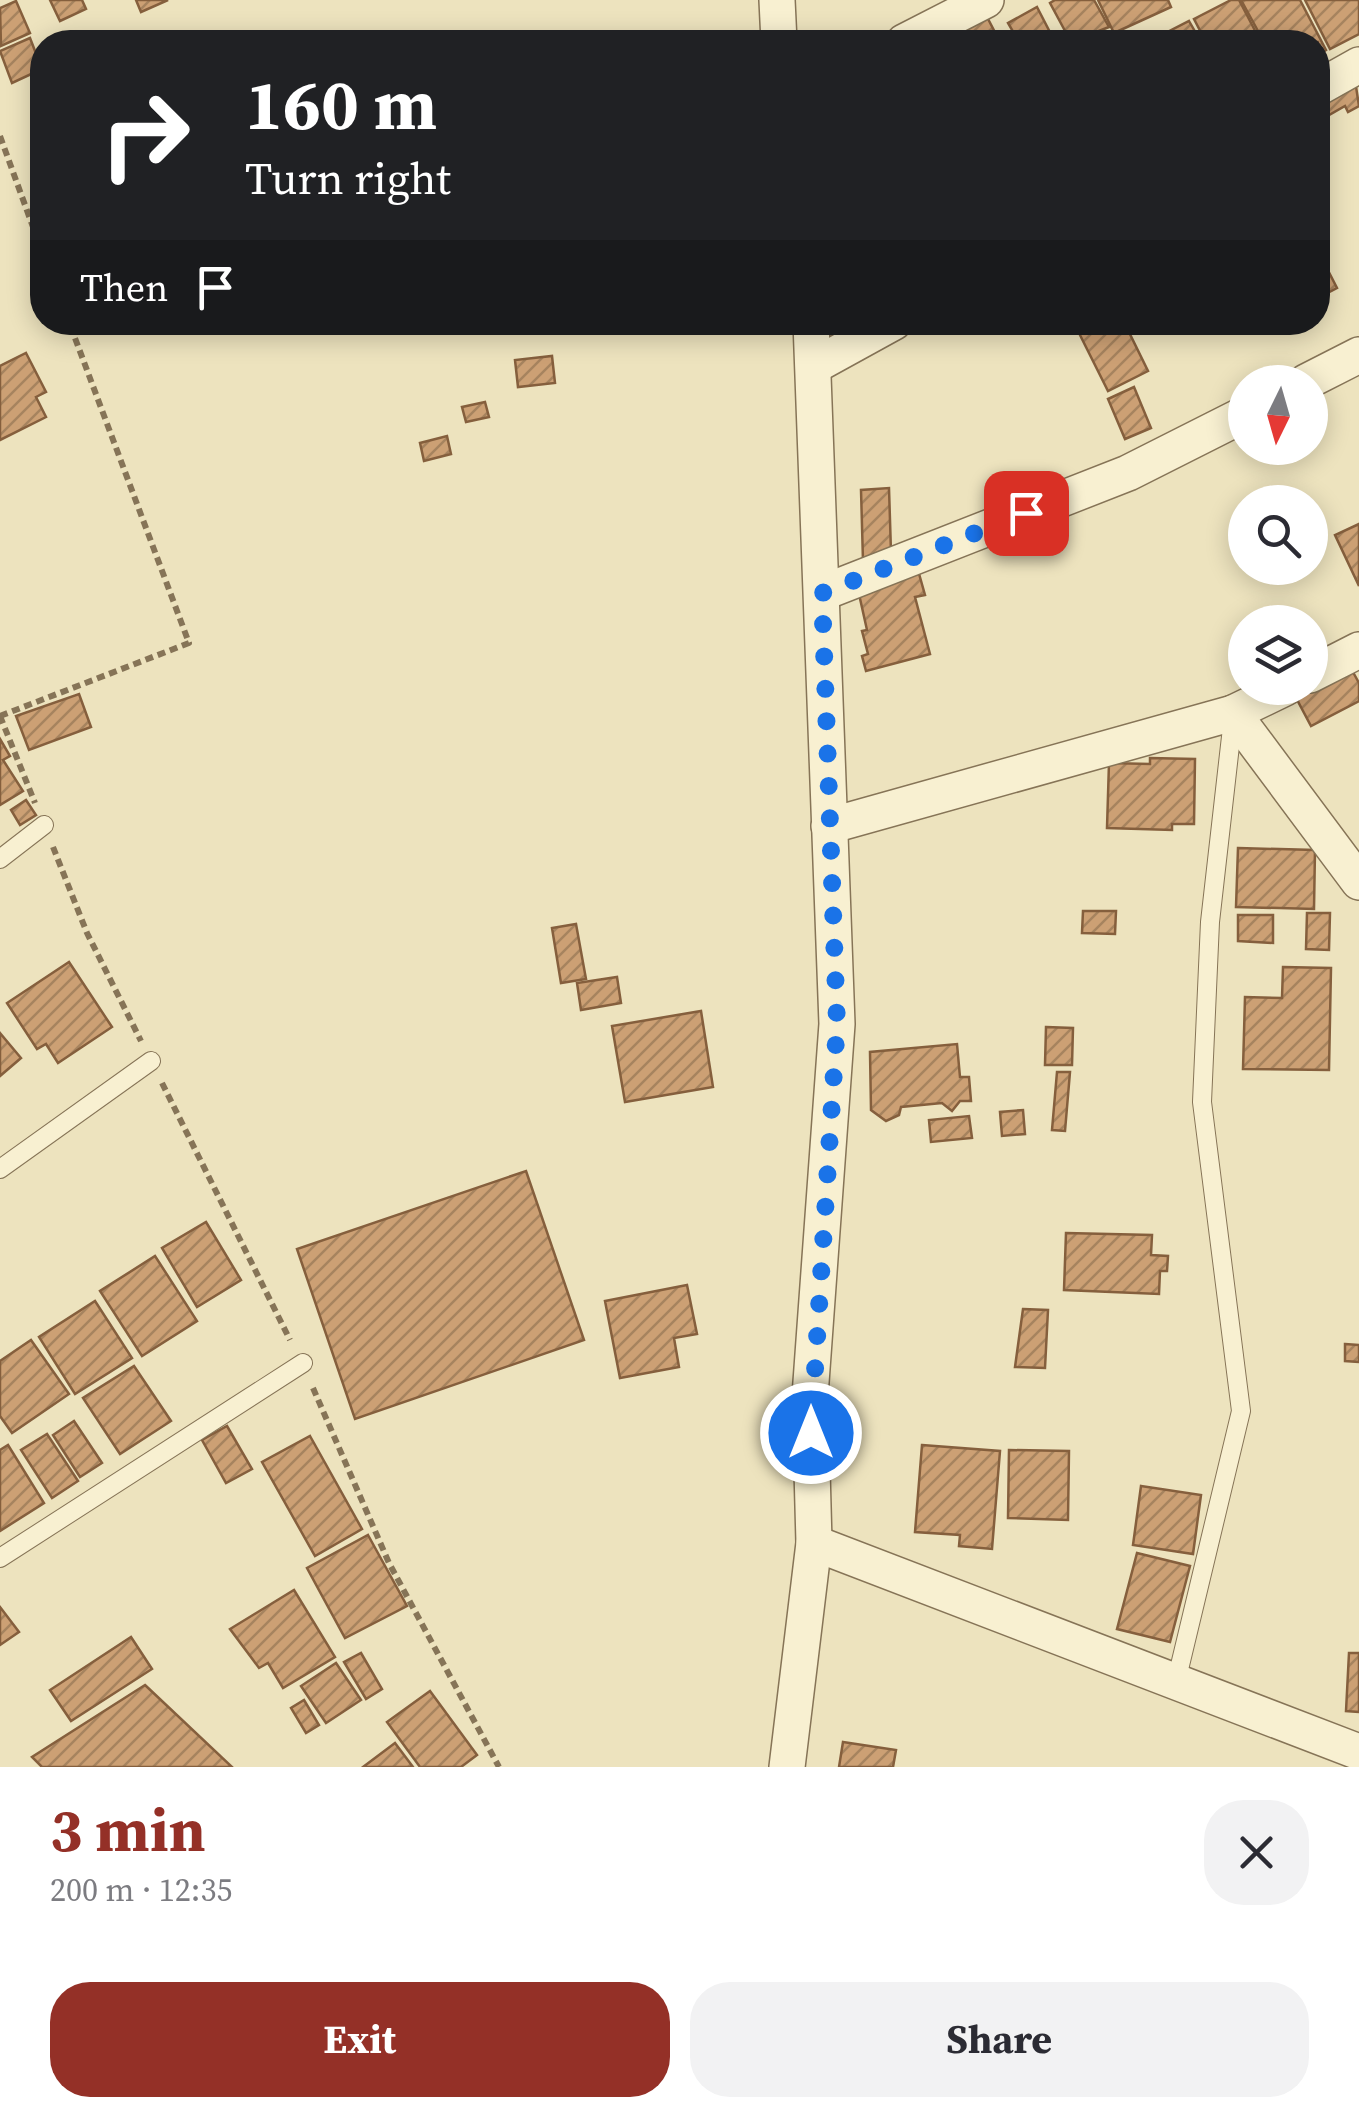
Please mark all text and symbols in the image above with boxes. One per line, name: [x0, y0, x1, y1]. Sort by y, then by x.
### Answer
text: 160 m: [245, 56, 437, 152]
icon: right: [80, 70, 210, 200]
text: Turn right: [245, 147, 451, 209]
icon: arrive: [188, 260, 243, 315]
text: Then: [80, 262, 168, 314]
north arrow: [1228, 365, 1328, 465]
map controls: [1228, 365, 1328, 705]
pin: [984, 471, 1069, 556]
button: search: [1228, 485, 1328, 585]
icon: arrive: [999, 486, 1054, 541]
button: layers: [1228, 605, 1328, 705]
position arrow: [759, 1381, 863, 1485]
text: 3 min: [50, 1789, 206, 1871]
button: close: [1204, 1800, 1309, 1905]
text: 200 m · 12:35: [50, 1868, 232, 1912]
button: Exit: [50, 1982, 670, 2097]
button: Share: [690, 1982, 1309, 2097]

